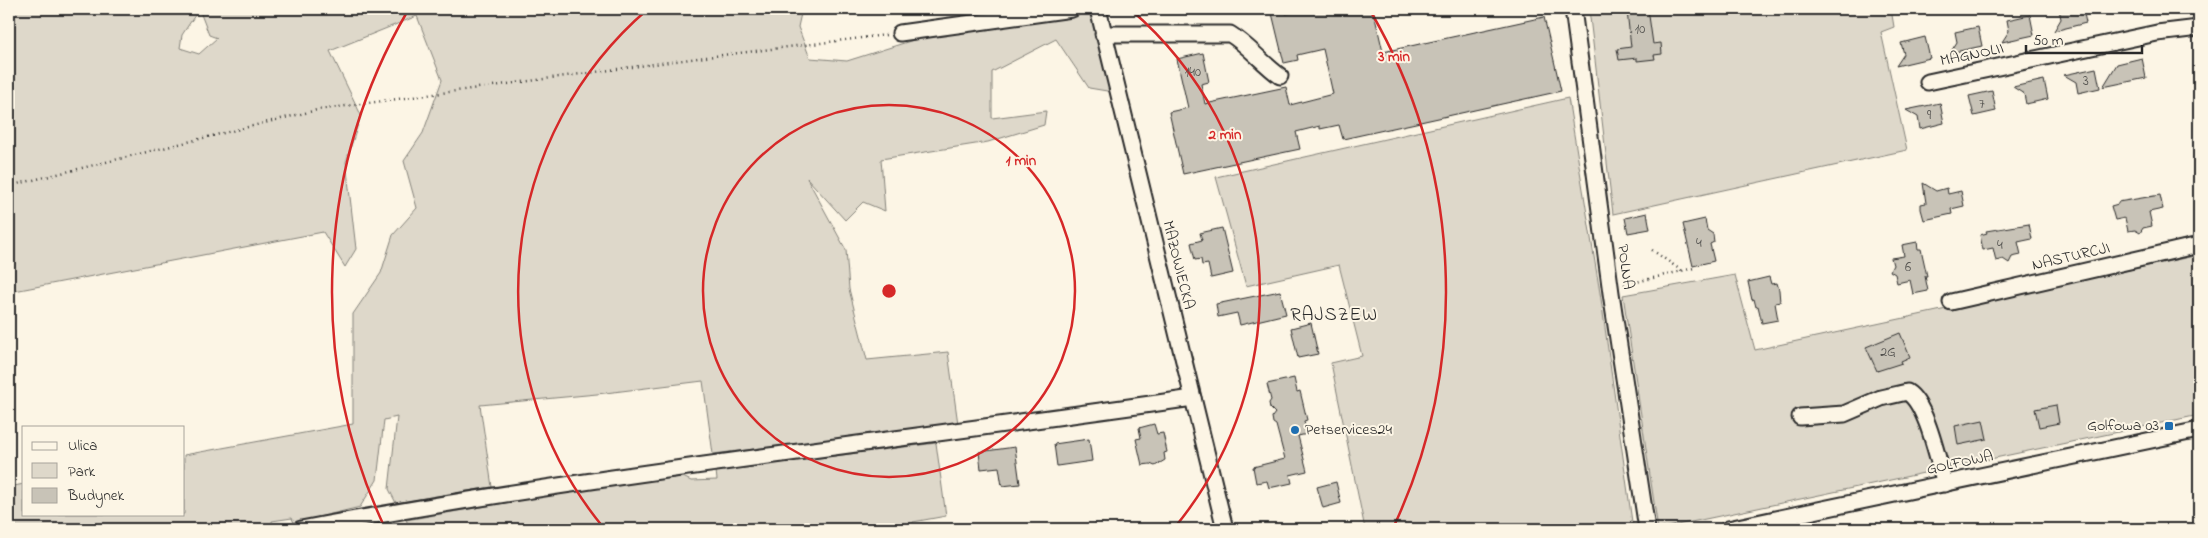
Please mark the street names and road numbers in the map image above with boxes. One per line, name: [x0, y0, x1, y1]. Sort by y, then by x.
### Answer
street label: MAGNOLII: [1938, 37, 2006, 73]
street label: MAZOWIECKA: [1155, 218, 1201, 312]
street label: NASTURCJI: [2030, 236, 2112, 278]
street label: POLNA: [1610, 243, 1640, 291]
street label: GOLFOWA: [1924, 444, 1996, 482]

